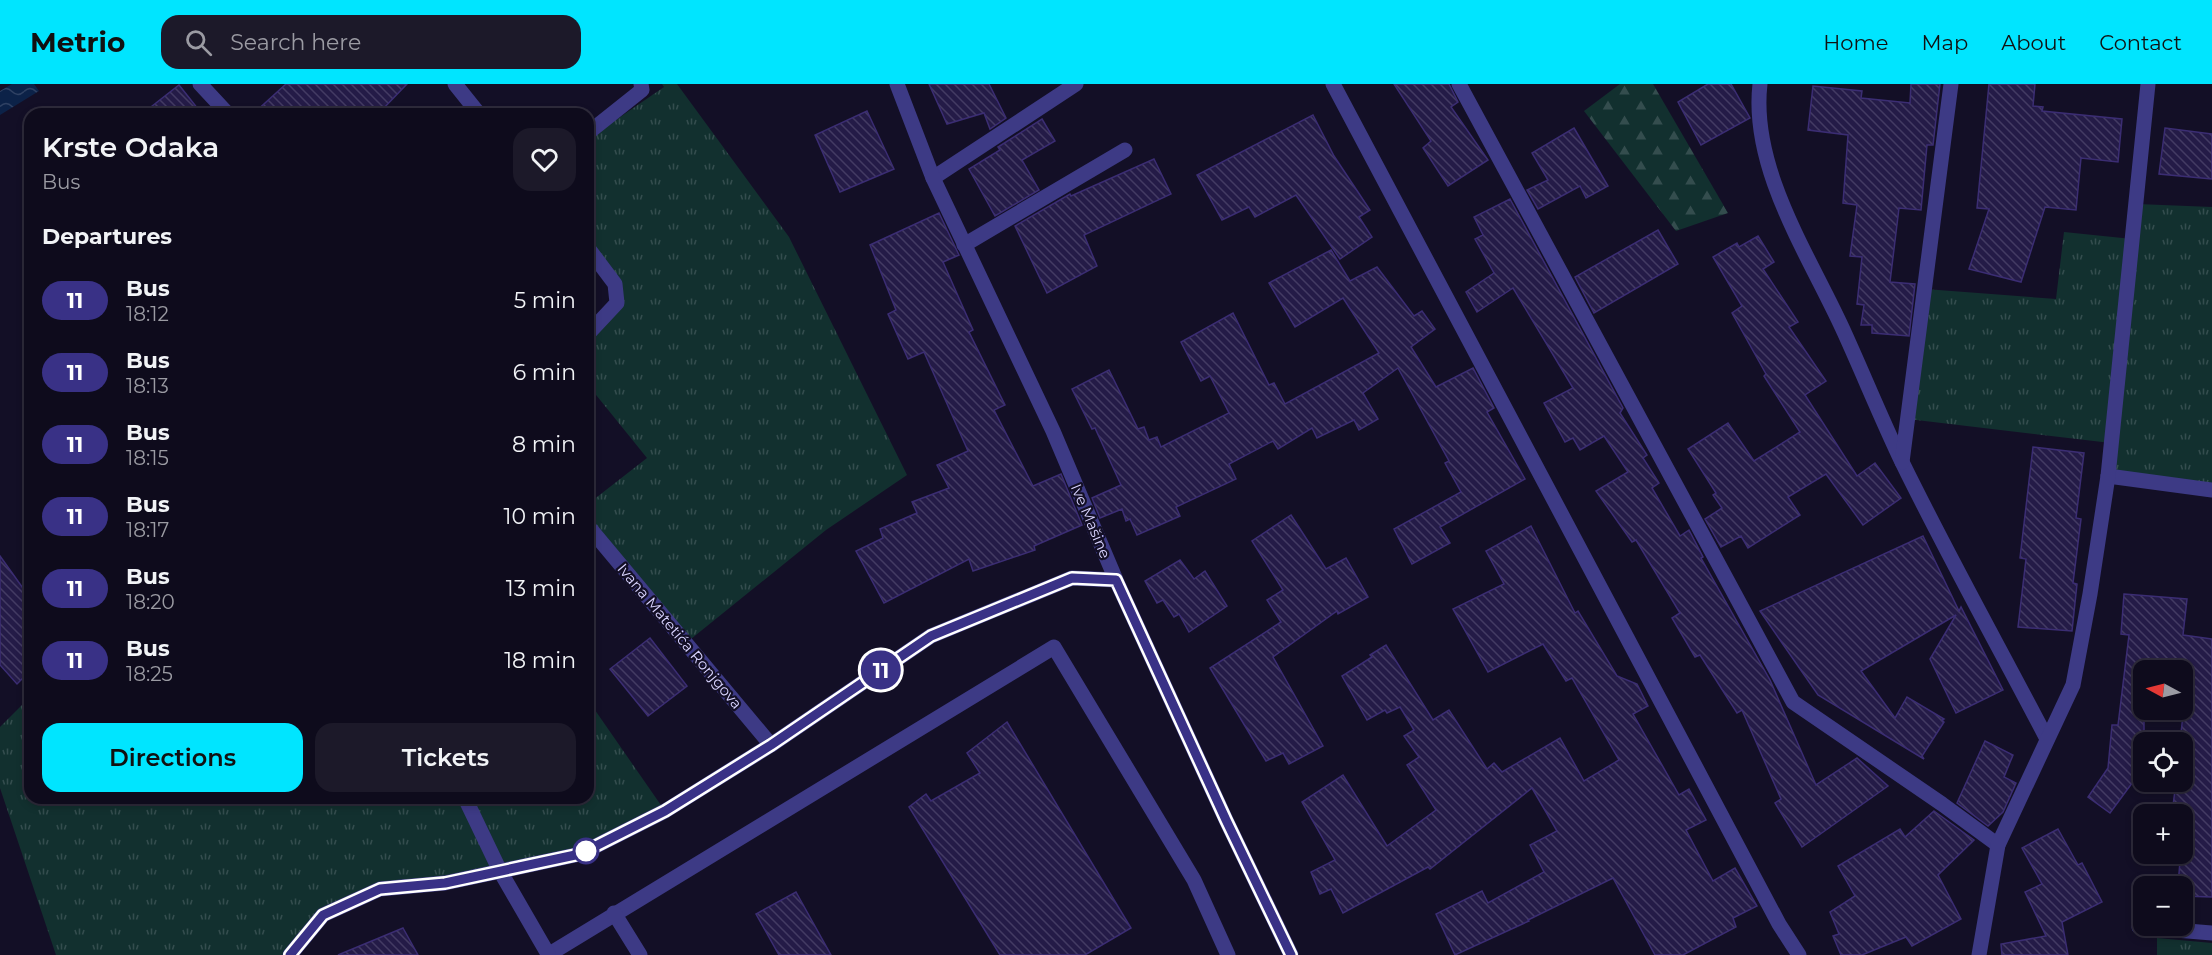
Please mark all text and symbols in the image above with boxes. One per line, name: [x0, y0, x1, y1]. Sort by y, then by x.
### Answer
search box: [161, 15, 581, 69]
text: Metrio: [30, 25, 125, 59]
icon: search: [182, 26, 215, 59]
text: Search here: [230, 29, 361, 56]
text: Home: [1823, 30, 1888, 55]
text: Map: [1921, 30, 1968, 55]
text: About: [2001, 30, 2066, 55]
text: Contact: [2099, 30, 2182, 55]
button: heart: [513, 128, 576, 191]
text: Krste Odaka: [42, 130, 219, 164]
text: Bus: [42, 170, 80, 194]
text: Departures: [42, 223, 172, 250]
text: Bus: [126, 275, 170, 302]
text: 5 min: [514, 287, 576, 314]
text: 11: [67, 288, 83, 313]
text: 18:12: [126, 302, 169, 326]
text: Bus: [126, 347, 170, 374]
text: 6 min: [513, 359, 576, 386]
text: 11: [67, 360, 83, 385]
text: 18:13: [126, 374, 169, 398]
text: Bus: [126, 419, 170, 446]
text: 8 min: [512, 431, 576, 458]
text: 11: [67, 432, 83, 457]
text: 18:15: [126, 446, 169, 470]
street label: Ive Mašine: [1067, 481, 1115, 561]
text: Bus: [126, 491, 170, 518]
text: 10 min: [504, 503, 576, 530]
text: 11: [67, 504, 83, 529]
text: 18:17: [126, 518, 169, 542]
street label: Ivana Matetića Ronjgova: [614, 559, 746, 713]
text: Bus: [126, 563, 170, 590]
text: 13 min: [506, 575, 576, 602]
text: 11: [67, 576, 83, 601]
text: 18:20: [126, 590, 175, 614]
text: Bus: [126, 635, 170, 662]
text: 18 min: [504, 647, 576, 674]
text: 11: [67, 648, 83, 673]
line badge: 11: [854, 650, 908, 690]
text: 11: [873, 658, 889, 683]
north arrow: [2133, 660, 2193, 720]
map controls: [2133, 660, 2193, 936]
text: 18:25: [126, 662, 173, 686]
button: Directions: [42, 723, 303, 792]
button: Tickets: [315, 723, 576, 792]
button: locate: [2133, 732, 2193, 792]
button: +: [2133, 804, 2193, 864]
unlabelled marker: [573, 838, 599, 864]
button: −: [2133, 876, 2193, 936]

